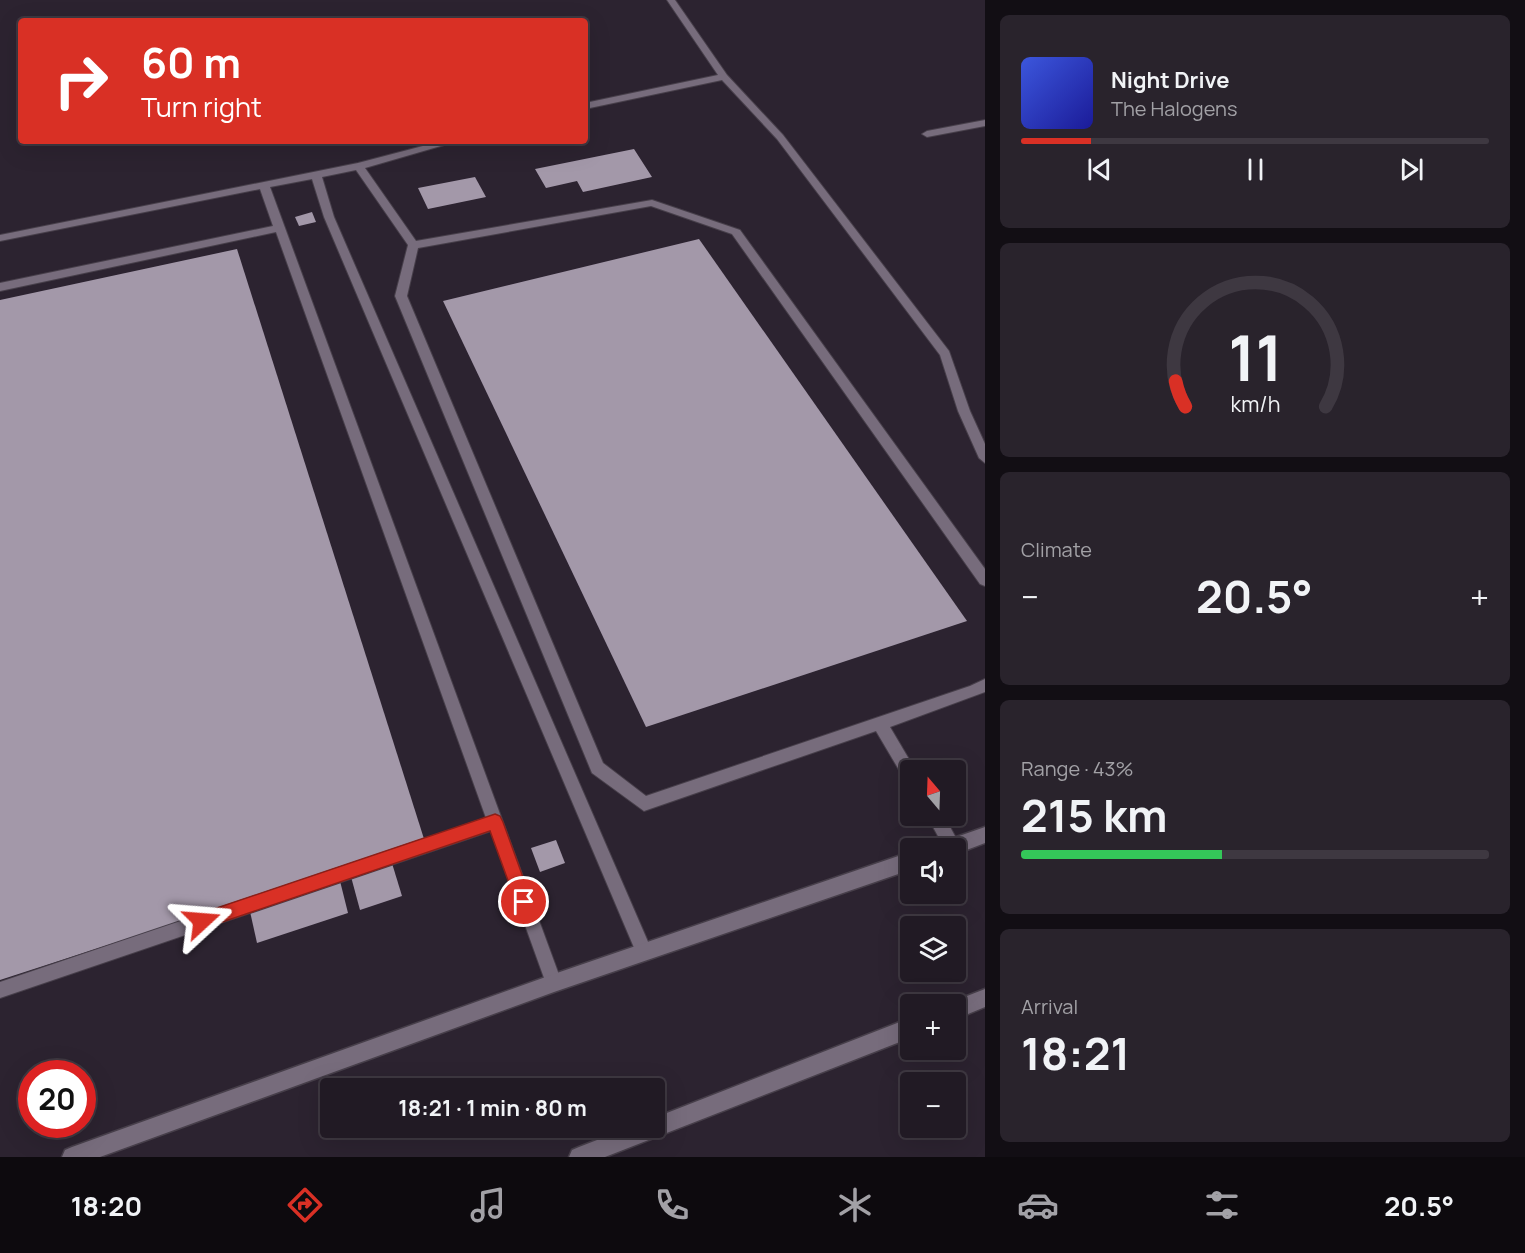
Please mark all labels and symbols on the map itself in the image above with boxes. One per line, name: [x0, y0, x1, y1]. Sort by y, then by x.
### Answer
north arrow: [900, 760, 966, 826]
pin: [498, 876, 549, 927]
position arrow: [170, 889, 234, 953]
speed limit sign: 20: [18, 1060, 96, 1138]

